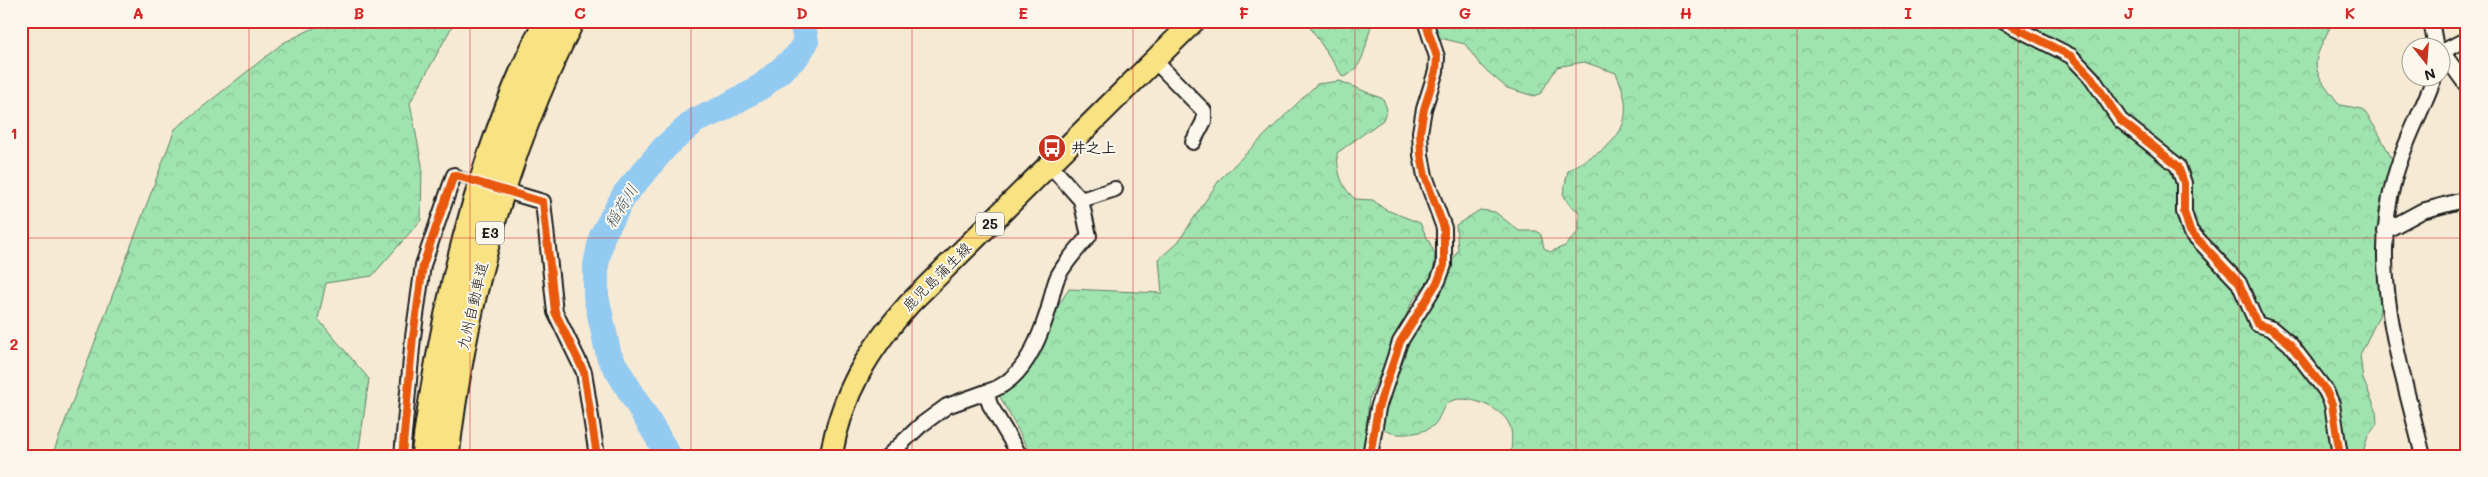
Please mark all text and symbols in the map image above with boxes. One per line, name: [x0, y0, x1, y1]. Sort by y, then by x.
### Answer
text: A: [132, 2, 144, 23]
text: B: [354, 2, 364, 23]
text: C: [574, 2, 586, 23]
text: D: [796, 2, 808, 23]
text: E: [1018, 2, 1028, 23]
text: F: [1239, 2, 1249, 23]
text: G: [1459, 2, 1471, 23]
text: H: [1680, 2, 1692, 23]
text: I: [1904, 2, 1912, 23]
text: J: [2124, 2, 2134, 23]
text: K: [2345, 2, 2355, 23]
north arrow: [2400, 38, 2450, 88]
text: N: [2422, 64, 2438, 86]
text: 1: [10, 122, 18, 143]
bus stop icon: 井之上: [1037, 133, 1067, 163]
place label: 井之上: [1071, 137, 1116, 157]
water label: 稲荷川: [599, 180, 642, 232]
road number: 25: [976, 212, 1004, 235]
road number: E3: [476, 222, 504, 244]
street label: 鹿児島蒲生線: [897, 237, 975, 315]
street label: 九州自動車道: [452, 260, 492, 352]
text: 2: [10, 333, 19, 354]

